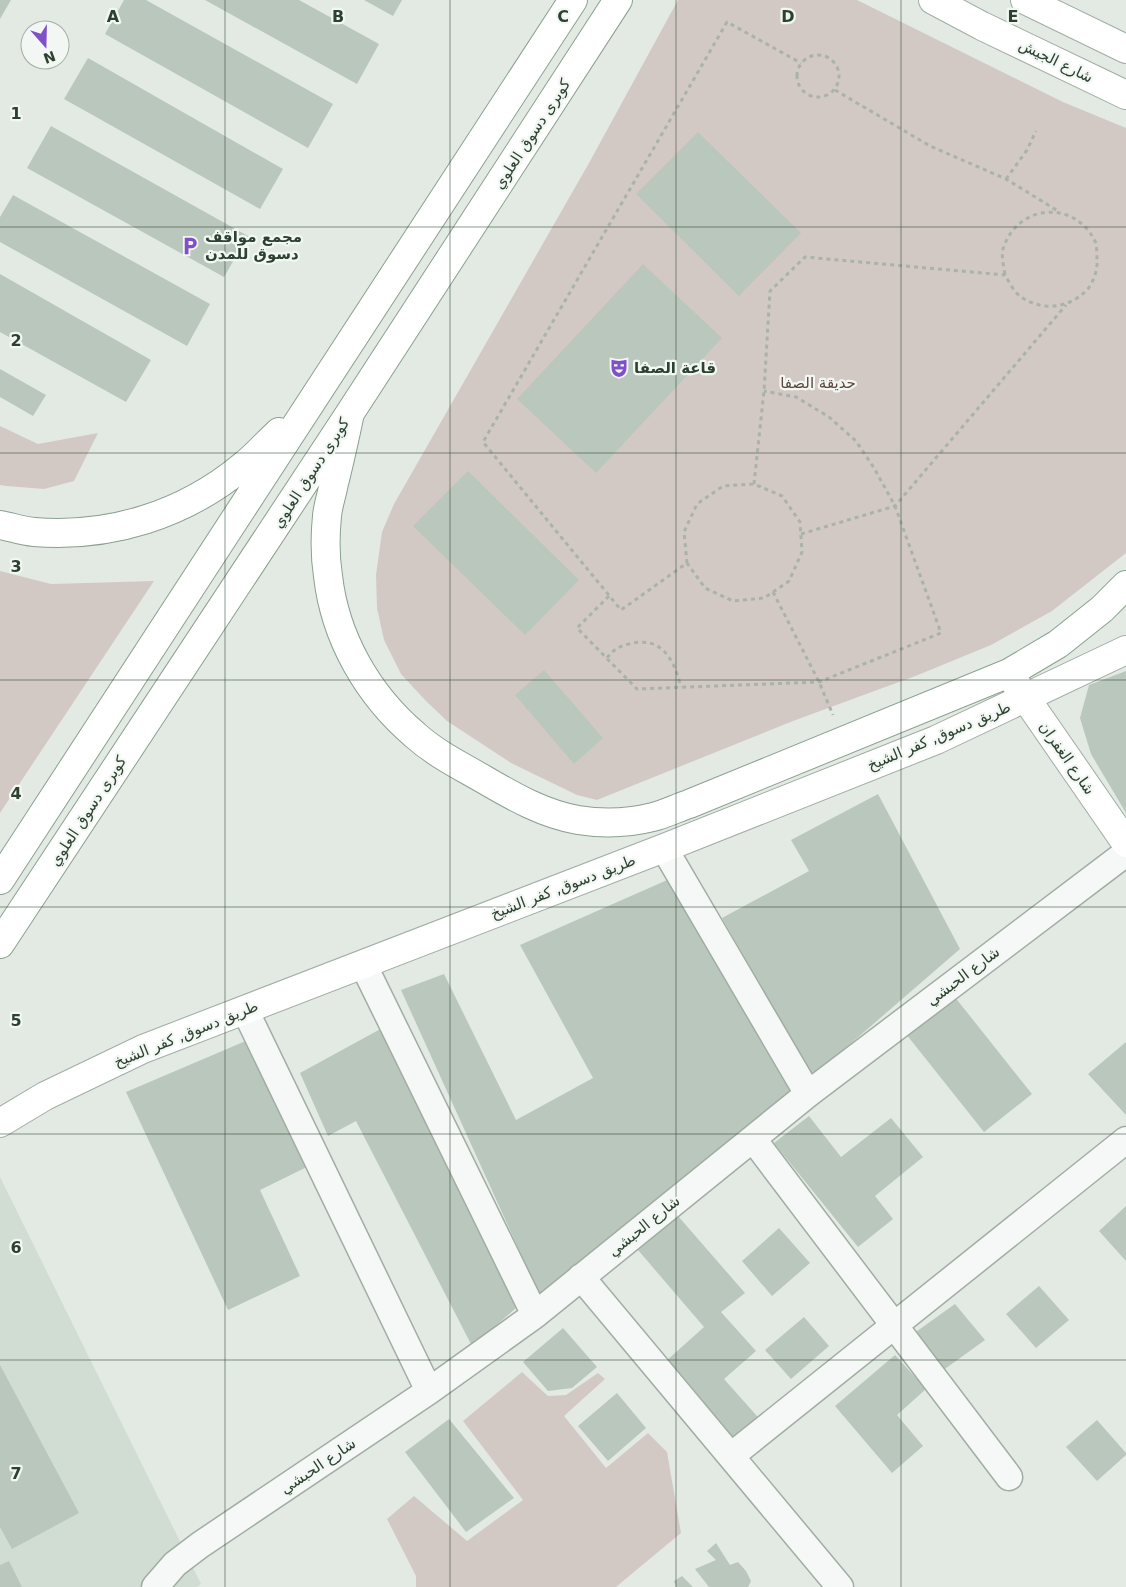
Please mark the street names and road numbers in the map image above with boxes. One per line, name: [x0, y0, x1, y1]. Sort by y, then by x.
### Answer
street label: شارع الجيش: [1016, 35, 1096, 87]
street label: كوبرى دسوق العلوي: [490, 75, 576, 193]
street label: كوبرى دسوق العلوي: [269, 414, 355, 532]
street label: طريق دسوق, كفر الشيخ: [865, 698, 1013, 774]
street label: شارع الغفران: [1035, 718, 1099, 798]
street label: كوبرى دسوق العلوي: [46, 752, 132, 870]
street label: طريق دسوق, كفر الشيخ: [488, 851, 638, 923]
street label: شارع الحبشي: [923, 943, 1004, 1010]
street label: طريق دسوق, كفر الشيخ: [111, 997, 261, 1071]
street label: شارع الحبشي: [605, 1192, 684, 1261]
street label: شارع الحبشي: [277, 1434, 360, 1499]

